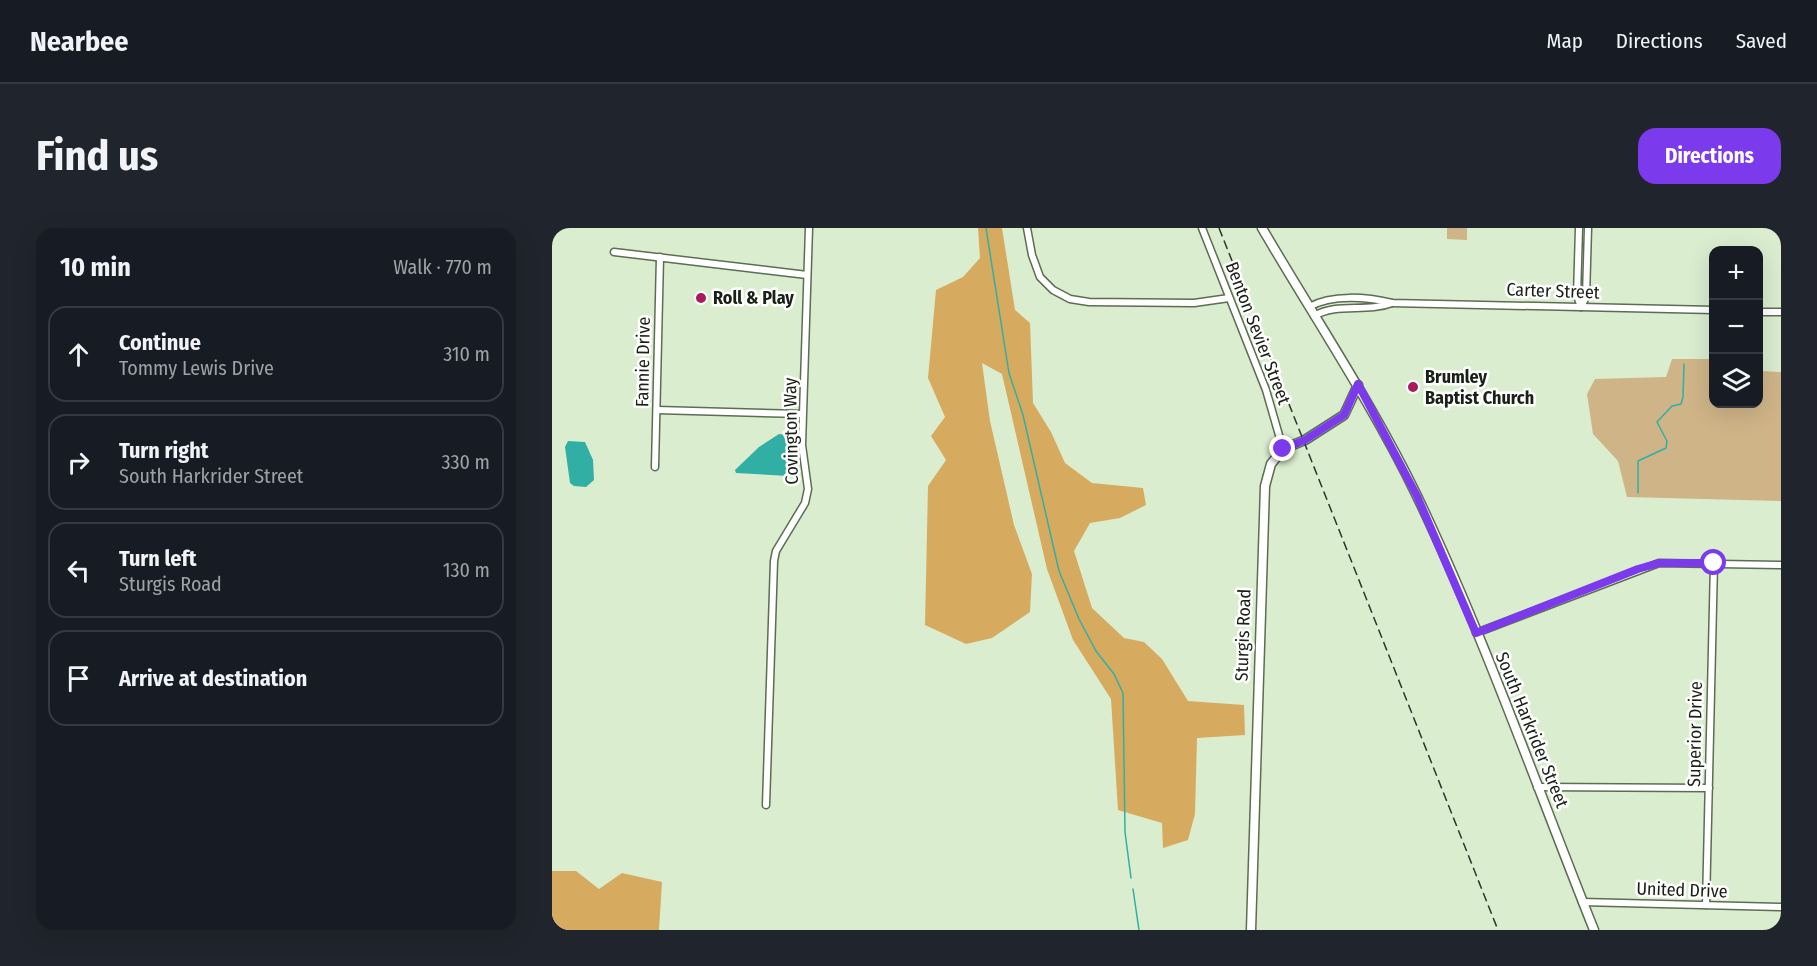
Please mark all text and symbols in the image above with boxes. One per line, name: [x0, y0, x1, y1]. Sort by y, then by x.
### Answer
text: Nearbee: [30, 25, 129, 58]
text: Map: [1546, 28, 1583, 54]
text: Directions: [1616, 28, 1703, 54]
text: Saved: [1736, 28, 1787, 54]
button: Directions: [1638, 128, 1781, 184]
text: Find us: [36, 131, 158, 181]
map controls: [1709, 246, 1763, 408]
button: +: [1709, 246, 1763, 300]
text: 10 min: [60, 252, 131, 283]
text: Walk · 770 m: [393, 255, 492, 279]
street label: Benton Sevier Street: [1221, 259, 1295, 408]
street label: Carter Street: [1506, 278, 1600, 304]
place label: Roll & Play: [713, 287, 794, 309]
marker: Roll & Play: [694, 291, 708, 305]
button: −: [1709, 300, 1763, 354]
street label: Fannie Drive: [631, 317, 655, 407]
text: Continue: [119, 329, 201, 356]
icon: ahead: [62, 338, 95, 371]
text: 310 m: [443, 342, 490, 366]
button: layers: [1709, 354, 1763, 408]
text: Tommy Lewis Drive: [119, 356, 274, 380]
place label: Brumley Baptist Church: [1425, 366, 1534, 409]
street label: Covington Way: [779, 377, 803, 485]
marker: Brumley Baptist Church: [1406, 380, 1420, 394]
route end: [1269, 435, 1295, 461]
text: Turn right: [119, 437, 208, 464]
icon: right: [62, 446, 95, 479]
text: 330 m: [441, 450, 490, 474]
text: South Harkrider Street: [119, 464, 303, 488]
text: Turn left: [119, 545, 197, 572]
route start: [1700, 549, 1726, 575]
icon: left: [62, 554, 95, 587]
text: 130 m: [443, 558, 490, 582]
text: Sturgis Road: [119, 572, 222, 596]
street label: Sturgis Road: [1230, 588, 1256, 682]
street label: South Harkrider Street: [1491, 649, 1573, 811]
icon: arrive: [62, 662, 95, 695]
text: Arrive at destination: [119, 665, 307, 692]
street label: Superior Drive: [1683, 681, 1707, 787]
street label: United Drive: [1636, 877, 1728, 903]

